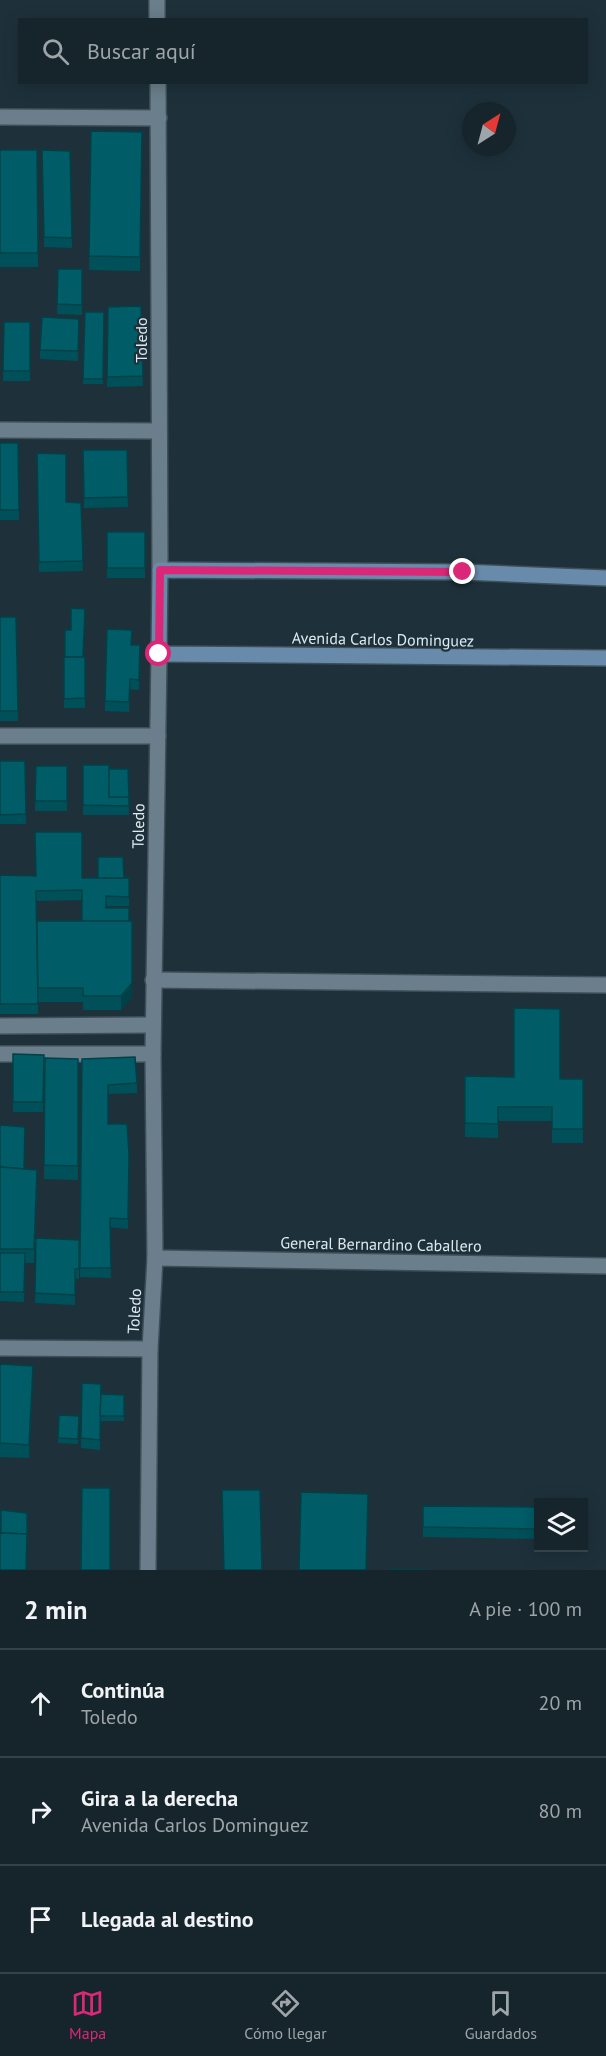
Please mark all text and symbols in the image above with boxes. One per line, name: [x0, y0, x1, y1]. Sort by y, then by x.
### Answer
search box: [18, 18, 588, 84]
icon: search: [39, 35, 72, 68]
text: Buscar aquí: [87, 37, 196, 65]
north arrow: [462, 102, 516, 156]
street label: Toledo: [131, 317, 151, 363]
route end: [449, 558, 475, 584]
street label: Avenida Carlos Dominguez: [292, 627, 474, 651]
route start: [145, 640, 171, 666]
street label: Toledo: [128, 803, 148, 849]
street label: General Bernardino Caballero: [280, 1232, 482, 1256]
street label: Toledo: [123, 1288, 145, 1334]
map controls: [534, 1498, 588, 1552]
button: layers: [534, 1498, 588, 1552]
text: 2 min: [24, 1593, 87, 1626]
text: A pie · 100 m: [469, 1596, 582, 1622]
text: Continúa: [81, 1676, 165, 1704]
icon: ahead: [24, 1687, 57, 1720]
text: 20 m: [539, 1690, 582, 1716]
text: Toledo: [81, 1704, 138, 1730]
text: Gira a la derecha: [81, 1784, 238, 1812]
icon: right: [24, 1795, 57, 1828]
text: 80 m: [539, 1798, 582, 1824]
text: Avenida Carlos Dominguez: [81, 1812, 309, 1838]
icon: arrive: [24, 1903, 57, 1936]
text: Llegada al destino: [81, 1905, 254, 1933]
tab: Mapa: [69, 1987, 106, 2043]
tab: Cómo llegar: [244, 1987, 327, 2043]
tab: Guardados: [465, 1987, 537, 2043]

